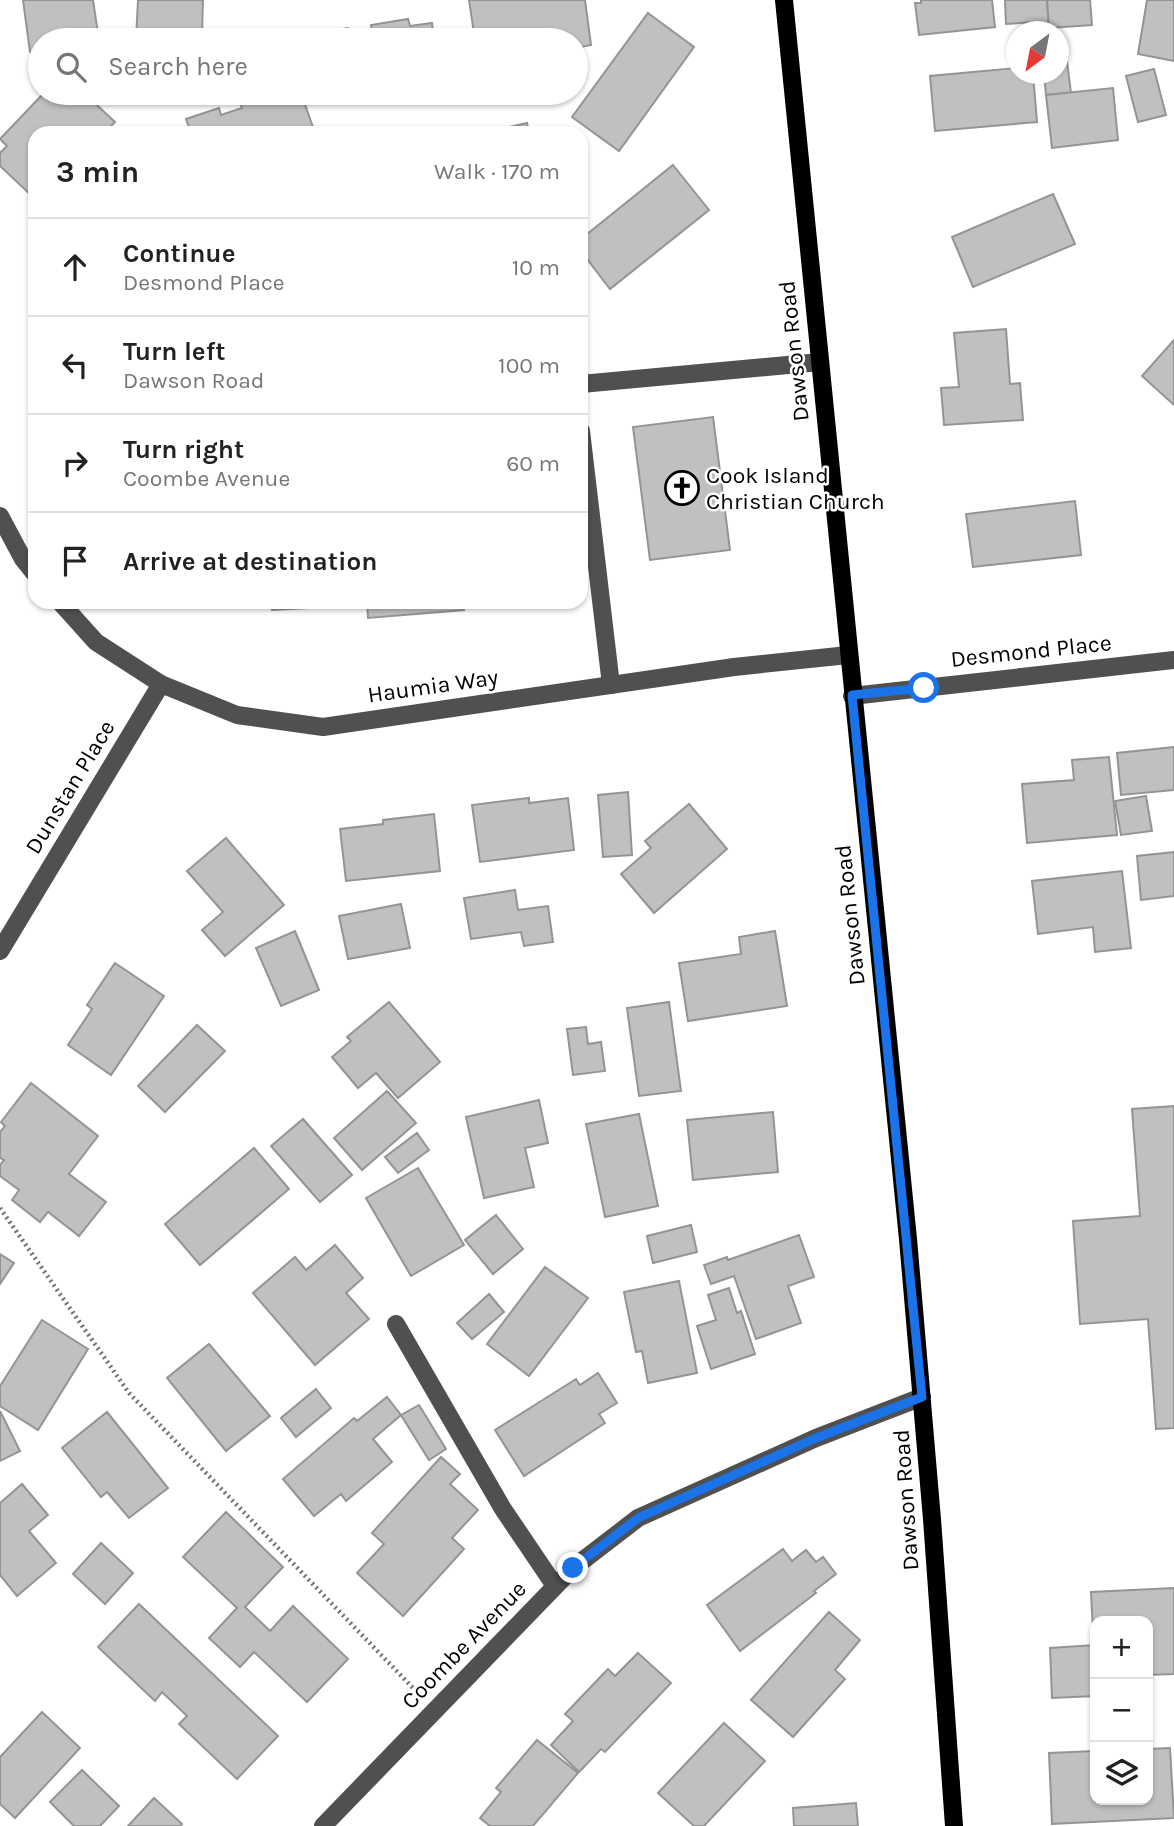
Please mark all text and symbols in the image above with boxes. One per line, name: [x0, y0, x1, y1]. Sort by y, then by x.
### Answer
north arrow: [1006, 21, 1069, 84]
search box: [28, 28, 588, 105]
icon: search: [52, 48, 90, 86]
text: Search here: [108, 51, 248, 82]
text: 3 min: [56, 154, 139, 190]
text: Walk · 170 m: [434, 158, 560, 185]
text: Continue: [123, 238, 235, 269]
icon: ahead: [56, 248, 94, 286]
text: 10 m: [512, 254, 560, 281]
text: Desmond Place: [123, 269, 285, 296]
street label: Dawson Road: [773, 279, 815, 423]
text: Turn left: [123, 336, 225, 367]
icon: left: [56, 346, 94, 384]
text: 100 m: [498, 352, 560, 379]
text: Dawson Road: [123, 367, 264, 394]
text: Turn right: [123, 434, 244, 465]
icon: right: [56, 444, 94, 482]
text: 60 m: [506, 450, 560, 477]
place label: Cook Island Christian Church: [706, 462, 885, 515]
text: Coombe Avenue: [123, 465, 290, 492]
church icon: Cook Island Christian Church: [663, 469, 701, 507]
icon: arrive: [56, 542, 94, 580]
text: Arrive at destination: [123, 546, 377, 577]
street label: Desmond Place: [949, 629, 1113, 673]
street label: Haumia Way: [366, 663, 500, 709]
route start: [908, 672, 939, 703]
street label: Dunstan Place: [19, 715, 121, 859]
street label: Dawson Road: [829, 843, 871, 987]
street label: Dawson Road: [888, 1429, 924, 1571]
route end: [557, 1552, 588, 1583]
street label: Coombe Avenue: [396, 1575, 532, 1715]
map controls: [1090, 1616, 1153, 1805]
button: +: [1090, 1616, 1153, 1679]
button: −: [1090, 1679, 1153, 1742]
button: layers: [1090, 1742, 1153, 1805]

